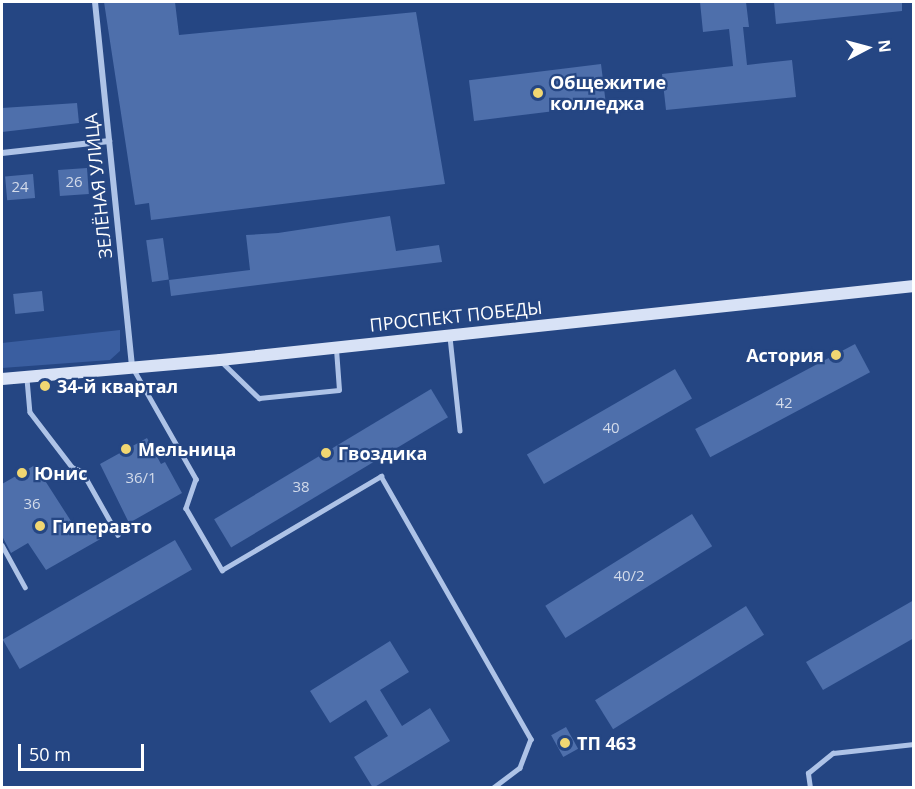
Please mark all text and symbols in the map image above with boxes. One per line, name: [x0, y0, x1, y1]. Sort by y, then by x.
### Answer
north arrow: [837, 18, 897, 78]
text: N: [873, 38, 897, 54]
place label: Общежитие колледжа: [550, 72, 666, 115]
marker: Общежитие колледжа: [531, 86, 545, 100]
street label: ЗЕЛЁНАЯ УЛИЦА: [80, 112, 116, 260]
house number: 26: [65, 173, 83, 191]
house number: 24: [11, 178, 29, 196]
street label: ПРОСПЕКТ ПОБЕДЫ: [369, 296, 543, 336]
place label: Астория: [746, 344, 824, 366]
marker: Астория: [829, 348, 843, 362]
place label: 34-й квартал: [57, 375, 178, 397]
marker: 34-й квартал: [38, 379, 52, 393]
house number: 42: [775, 394, 793, 412]
house number: 40: [602, 419, 620, 437]
place label: Мельница: [138, 438, 236, 460]
marker: Мельница: [119, 442, 133, 456]
place label: Гвоздика: [338, 442, 427, 464]
marker: Гвоздика: [319, 446, 333, 460]
place label: Юнис: [34, 462, 87, 484]
marker: Юнис: [15, 466, 29, 480]
house number: 36/1: [125, 469, 157, 487]
house number: 38: [292, 478, 310, 496]
house number: 36: [23, 495, 41, 513]
place label: Гиперавто: [52, 515, 152, 537]
marker: Гиперавто: [33, 519, 47, 533]
house number: 40/2: [613, 567, 645, 585]
scale bar: [21, 732, 147, 770]
place label: ТП 463: [577, 732, 636, 754]
marker: ТП 463: [558, 736, 572, 750]
text: 50 m: [29, 742, 71, 766]

